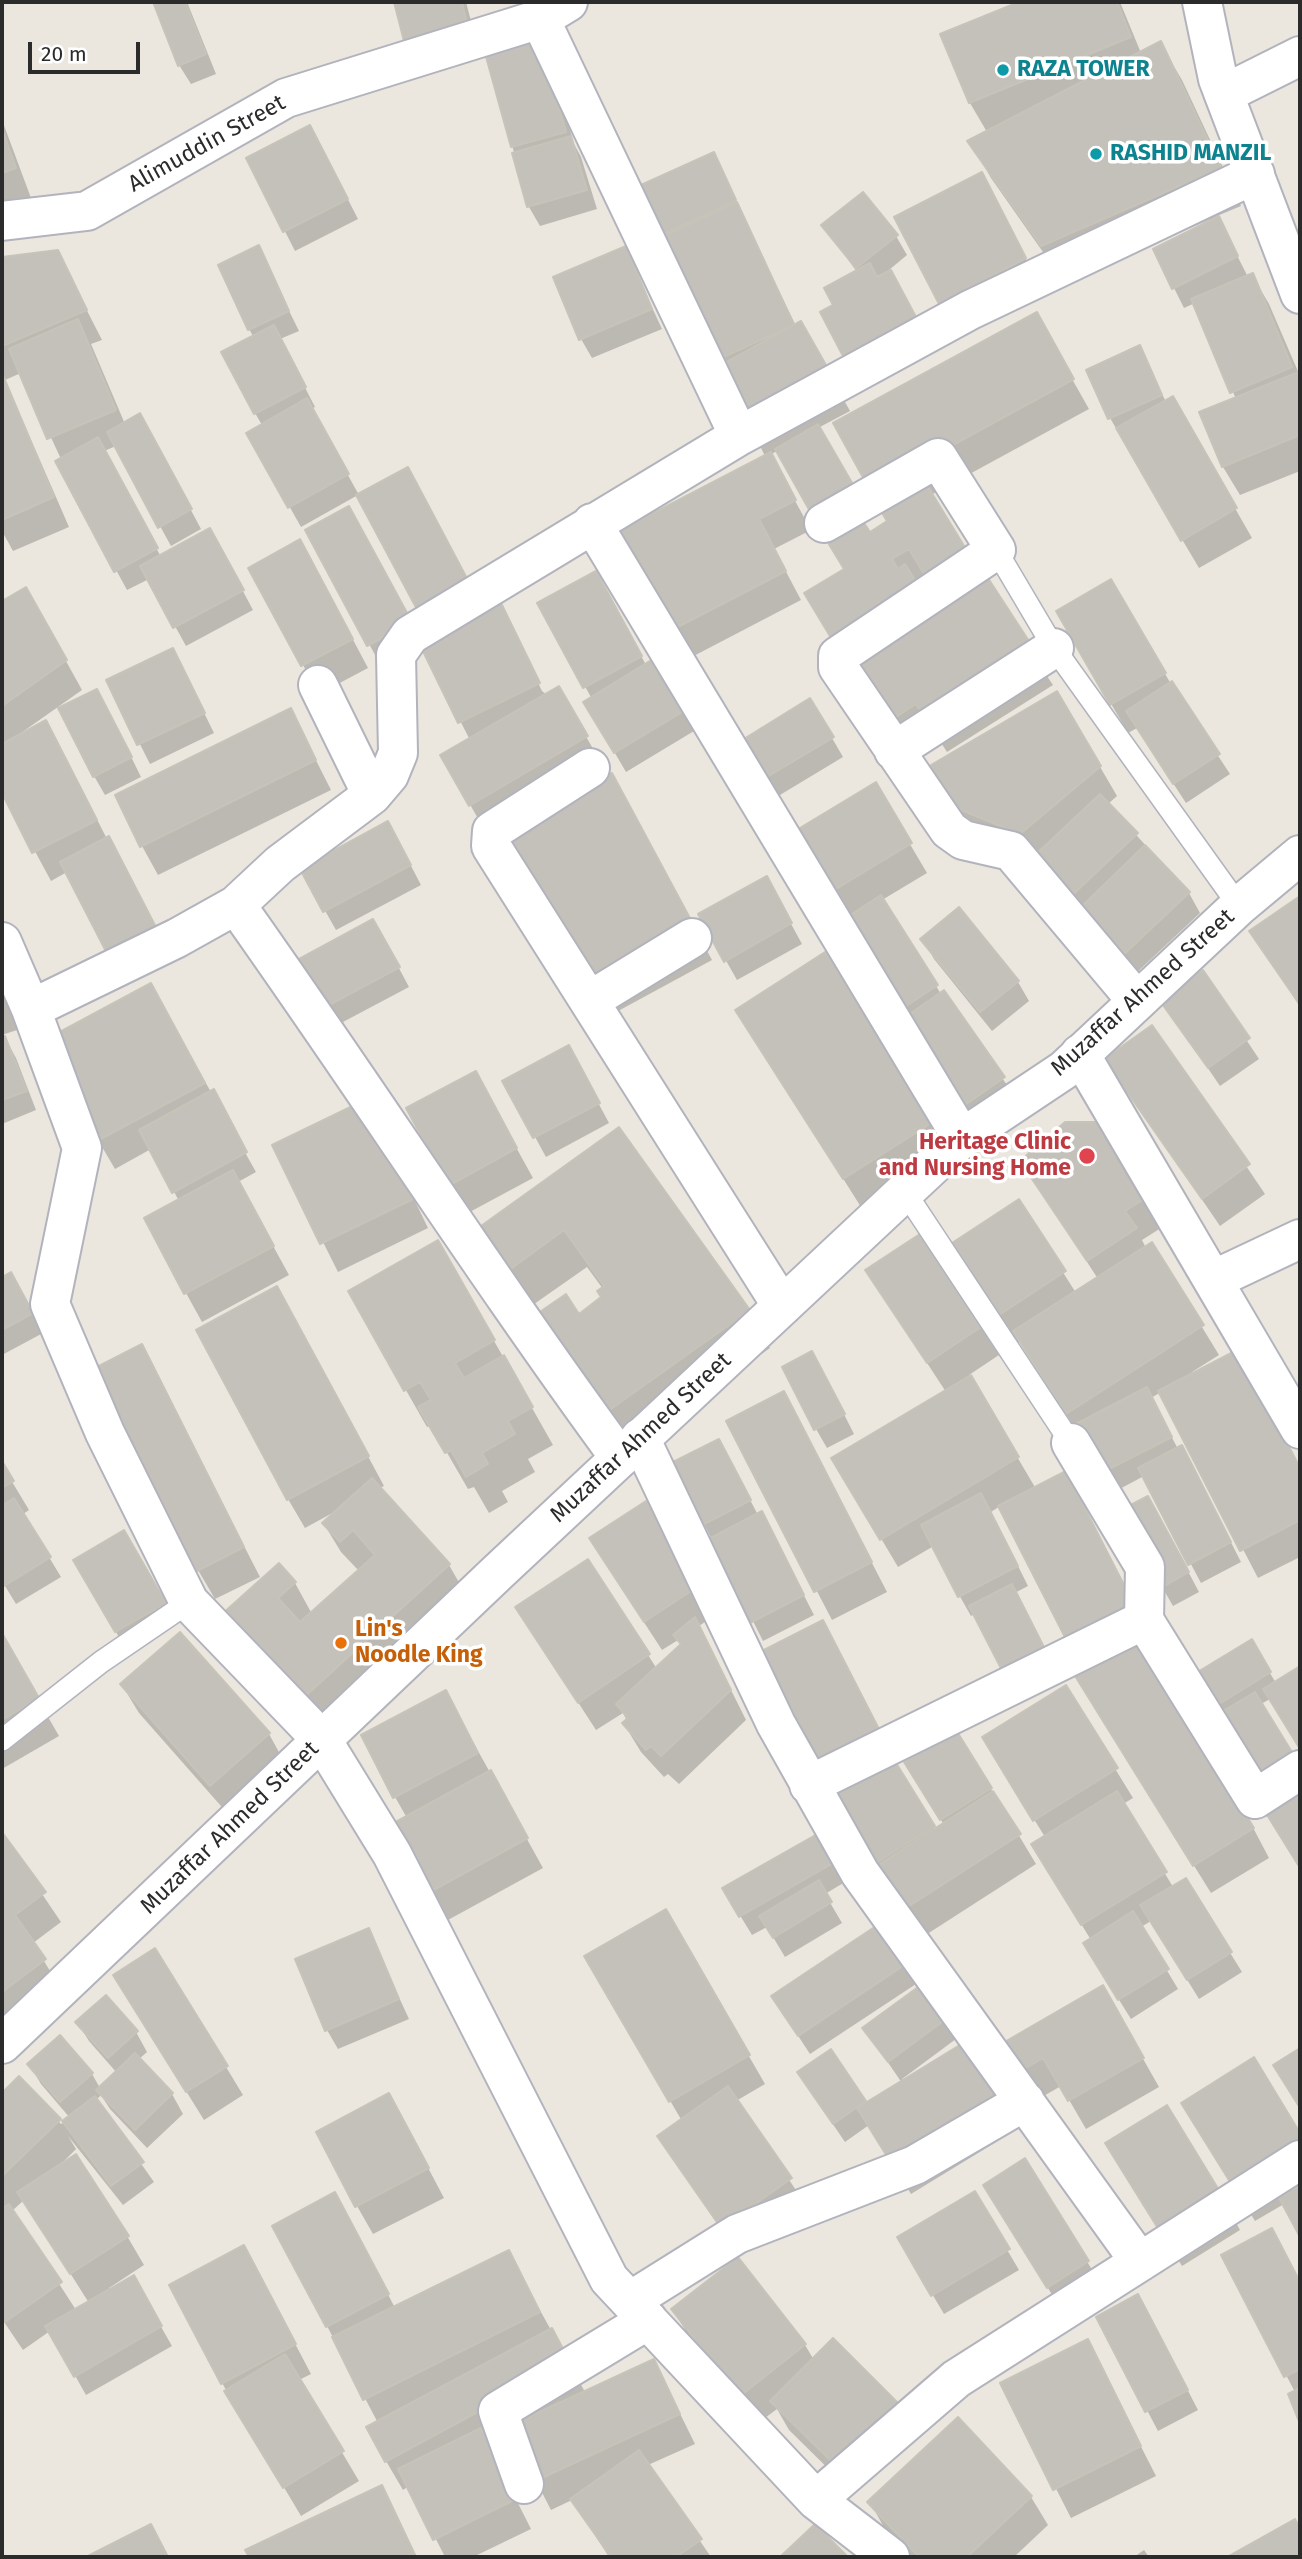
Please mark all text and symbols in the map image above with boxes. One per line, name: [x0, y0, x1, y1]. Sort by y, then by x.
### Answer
scale bar: [32, 28, 144, 72]
text: 20 m: [41, 41, 87, 67]
place label: RAZA TOWER: [1017, 56, 1150, 84]
marker: RAZA TOWER: [995, 62, 1011, 78]
street label: Alimuddin Street: [124, 89, 290, 199]
place label: RASHID MANZIL: [1110, 140, 1271, 168]
marker: RASHID MANZIL: [1088, 146, 1104, 162]
street label: Muzaffar Ahmed Street: [1046, 903, 1240, 1083]
place label: Heritage Clinic and Nursing Home: [879, 1129, 1071, 1183]
marker: Heritage Clinic and Nursing Home: [1077, 1146, 1097, 1166]
street label: Muzaffar Ahmed Street: [545, 1347, 737, 1529]
place label: Lin's Noodle King: [355, 1616, 483, 1670]
marker: Lin's Noodle King: [333, 1635, 349, 1651]
street label: Muzaffar Ahmed Street: [135, 1736, 325, 1920]

